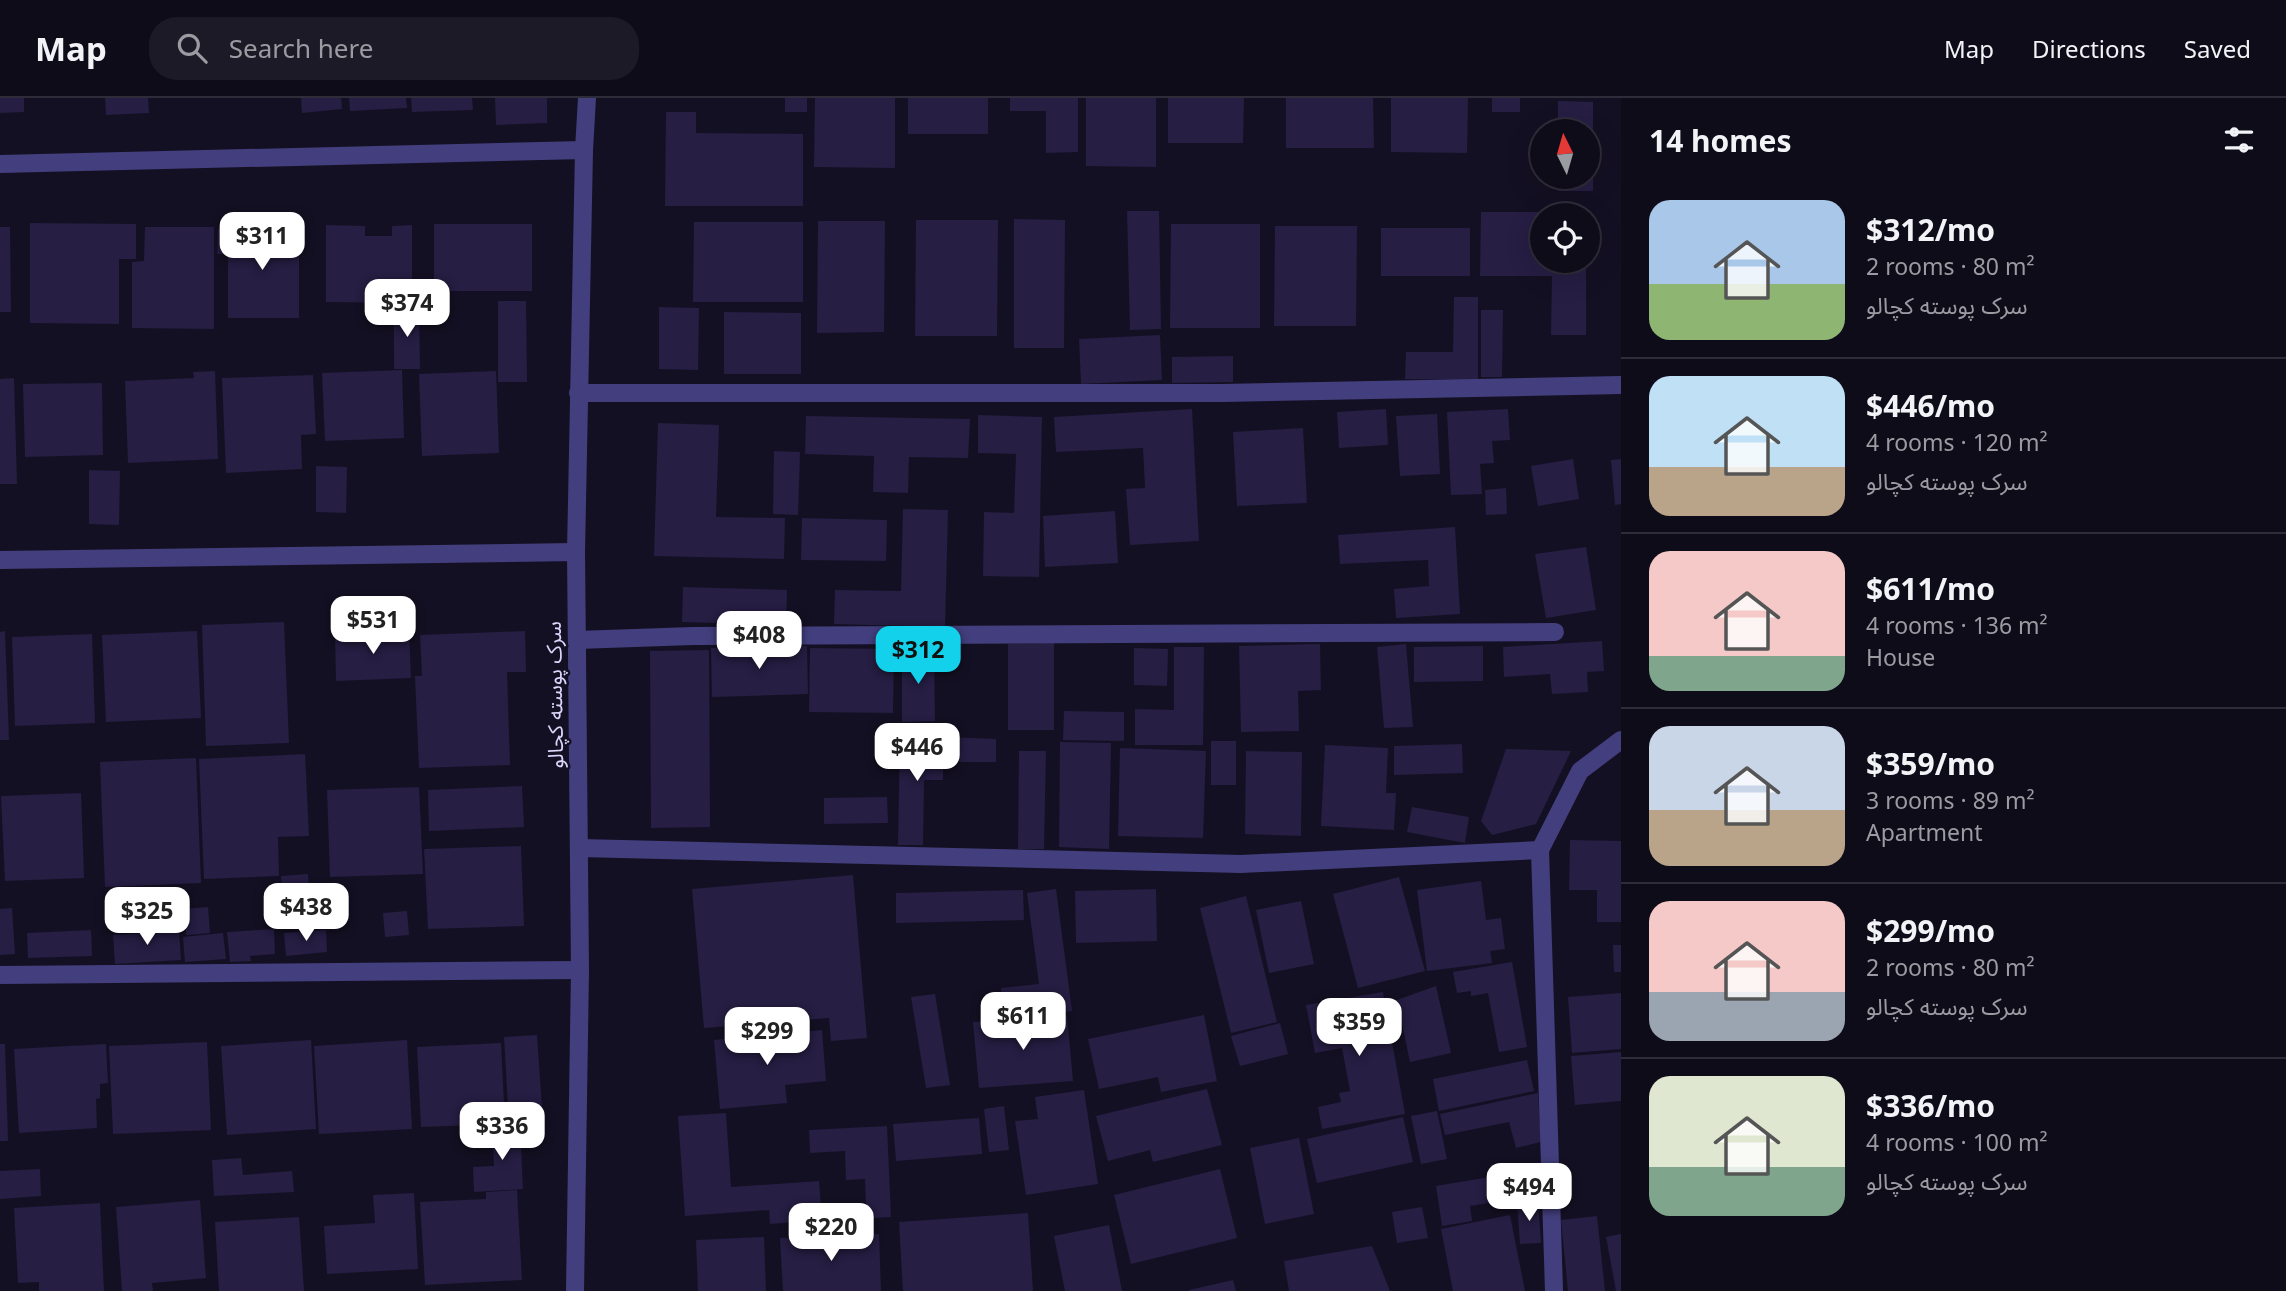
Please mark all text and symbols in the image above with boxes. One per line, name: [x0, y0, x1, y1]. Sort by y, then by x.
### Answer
search box: [149, 17, 639, 80]
text: Map: [35, 26, 107, 71]
icon: search: [173, 29, 211, 67]
text: Search here: [229, 30, 373, 66]
text: Map: [1944, 32, 1994, 65]
text: Directions: [2032, 32, 2146, 65]
text: Saved: [2184, 32, 2251, 65]
north arrow: [1530, 119, 1600, 189]
map controls: [1530, 119, 1600, 273]
text: 14 homes: [1649, 120, 1792, 161]
icon: filters: [2220, 121, 2258, 159]
button: locate: [1530, 203, 1600, 273]
text: $312/mo: [1866, 209, 1995, 250]
pin: $311: [221, 212, 303, 272]
text: $311: [236, 219, 288, 251]
icon: home: [1705, 228, 1789, 312]
text: 2 rooms · 80 m²: [1866, 250, 2035, 282]
pin: $374: [366, 280, 448, 339]
text: $374: [381, 286, 433, 318]
text: سرک پوسته کچالو: [1866, 289, 2028, 321]
text: $446/mo: [1866, 385, 1995, 426]
icon: home: [1705, 404, 1789, 488]
text: 4 rooms · 120 m²: [1866, 426, 2048, 458]
text: سرک پوسته کچالو: [1866, 465, 2028, 497]
text: $611/mo: [1866, 568, 1995, 609]
icon: home: [1705, 579, 1789, 663]
pin: $531: [332, 596, 414, 656]
text: $531: [347, 603, 399, 635]
text: 4 rooms · 136 m²: [1866, 609, 2048, 641]
pin: $408: [718, 612, 800, 671]
text: $408: [733, 618, 785, 650]
street label: سرک پوسته کچالو: [539, 621, 569, 769]
pin: $312: [877, 626, 959, 686]
text: $312: [892, 633, 944, 665]
text: House: [1866, 641, 1935, 673]
pin: $446: [876, 724, 958, 783]
text: $446: [891, 730, 943, 762]
text: $359/mo: [1866, 743, 1995, 784]
icon: home: [1705, 754, 1789, 838]
text: 3 rooms · 89 m²: [1866, 784, 2035, 816]
text: Apartment: [1866, 816, 1983, 848]
pin: $438: [265, 884, 347, 943]
pin: $325: [106, 888, 188, 947]
text: $438: [280, 890, 332, 922]
text: $325: [121, 894, 173, 926]
text: $299/mo: [1866, 910, 1995, 951]
icon: home: [1705, 929, 1789, 1013]
text: 2 rooms · 80 m²: [1866, 951, 2035, 983]
text: سرک پوسته کچالو: [1866, 990, 2028, 1022]
pin: $611: [982, 992, 1064, 1052]
pin: $359: [1318, 998, 1400, 1058]
text: $611: [997, 999, 1049, 1031]
text: $359: [1333, 1005, 1385, 1037]
pin: $299: [726, 1007, 808, 1067]
text: $299: [741, 1014, 793, 1046]
text: $336/mo: [1866, 1085, 1995, 1126]
pin: $336: [461, 1102, 543, 1162]
icon: home: [1705, 1104, 1789, 1188]
text: $336: [476, 1109, 528, 1141]
text: 4 rooms · 100 m²: [1866, 1126, 2048, 1158]
pin: $494: [1488, 1164, 1570, 1223]
text: سرک پوسته کچالو: [1866, 1165, 2028, 1197]
text: $494: [1503, 1170, 1555, 1202]
pin: $220: [790, 1204, 872, 1263]
text: $220: [805, 1210, 857, 1242]

